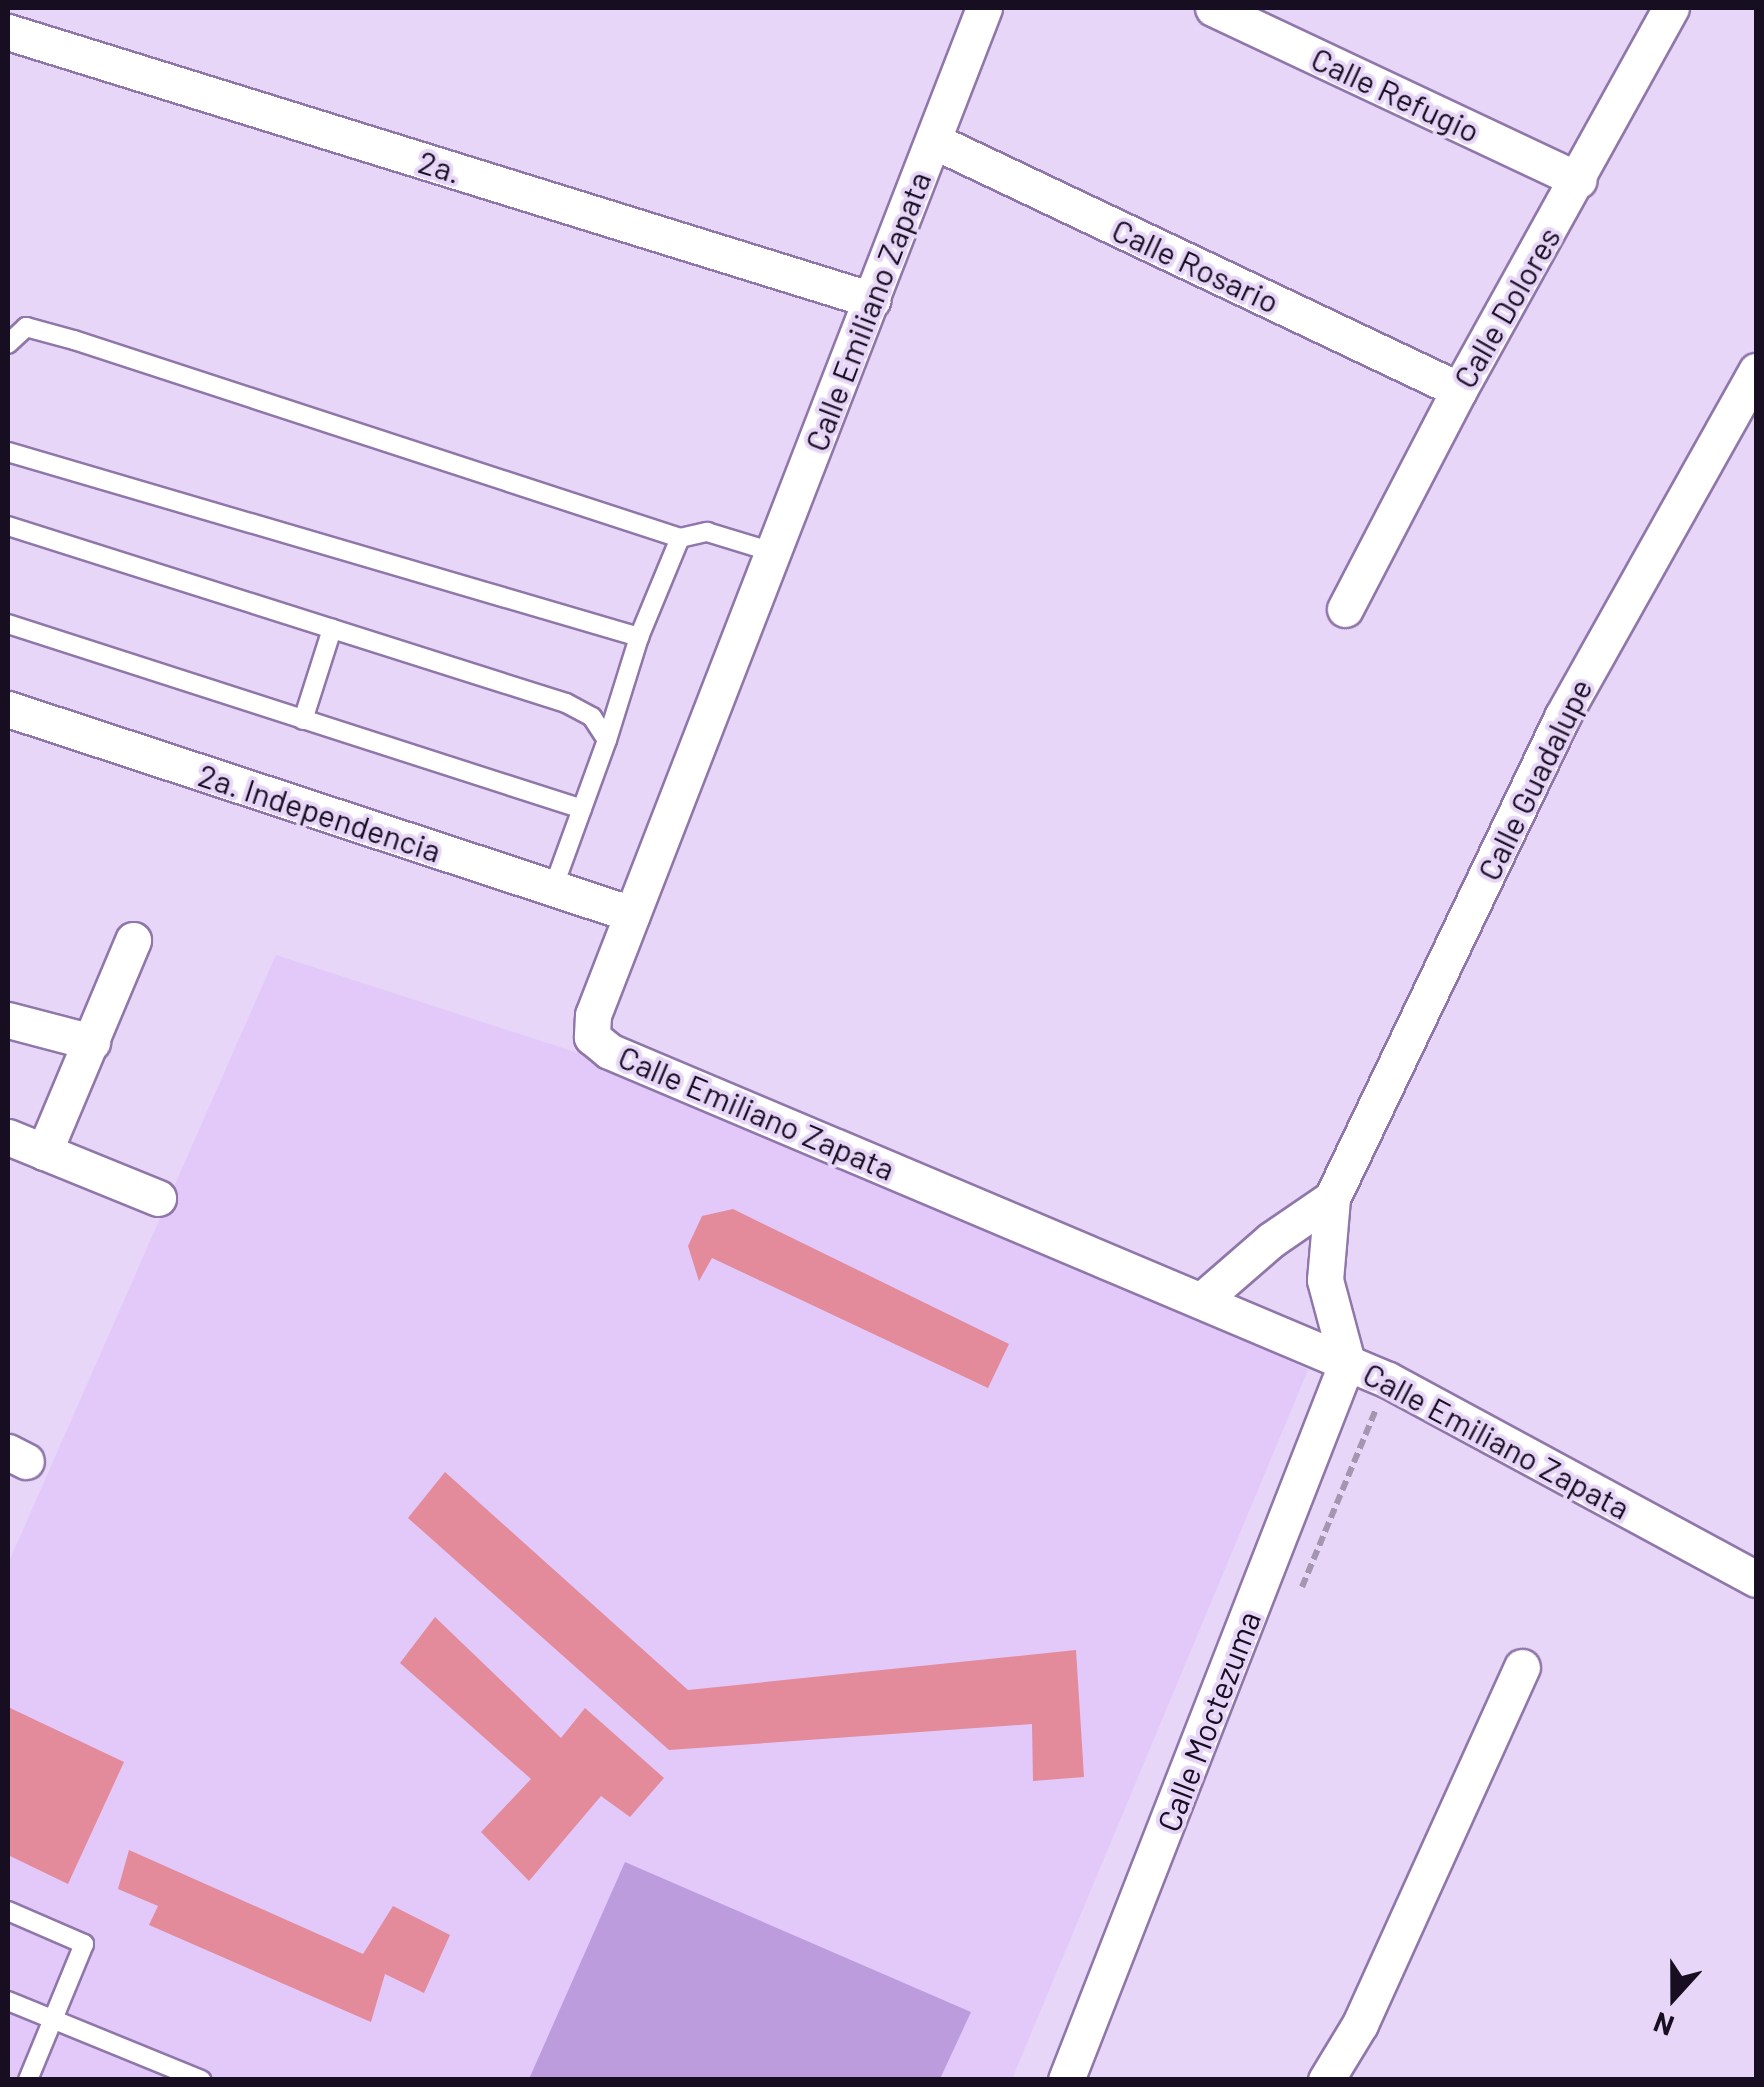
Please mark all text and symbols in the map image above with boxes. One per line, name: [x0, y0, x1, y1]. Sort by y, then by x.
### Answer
street label: Calle Refugio: [1306, 38, 1486, 150]
street label: 2a.: [414, 141, 466, 191]
street label: Calle Emiliano Zapata: [796, 166, 938, 456]
street label: Calle Rosario: [1106, 210, 1286, 320]
street label: Calle Dolores: [1445, 220, 1567, 394]
street label: Calle Guadalupe: [1469, 672, 1599, 886]
street label: 2a. Independencia: [194, 755, 446, 869]
street label: Calle Emiliano Zapata: [613, 1036, 901, 1188]
street label: Calle Emiliano Zapata: [1357, 1354, 1637, 1526]
street label: Calle Moctezuma: [1148, 1605, 1268, 1837]
north arrow: [1624, 1947, 1724, 2047]
text: N: [1648, 2006, 1678, 2044]

